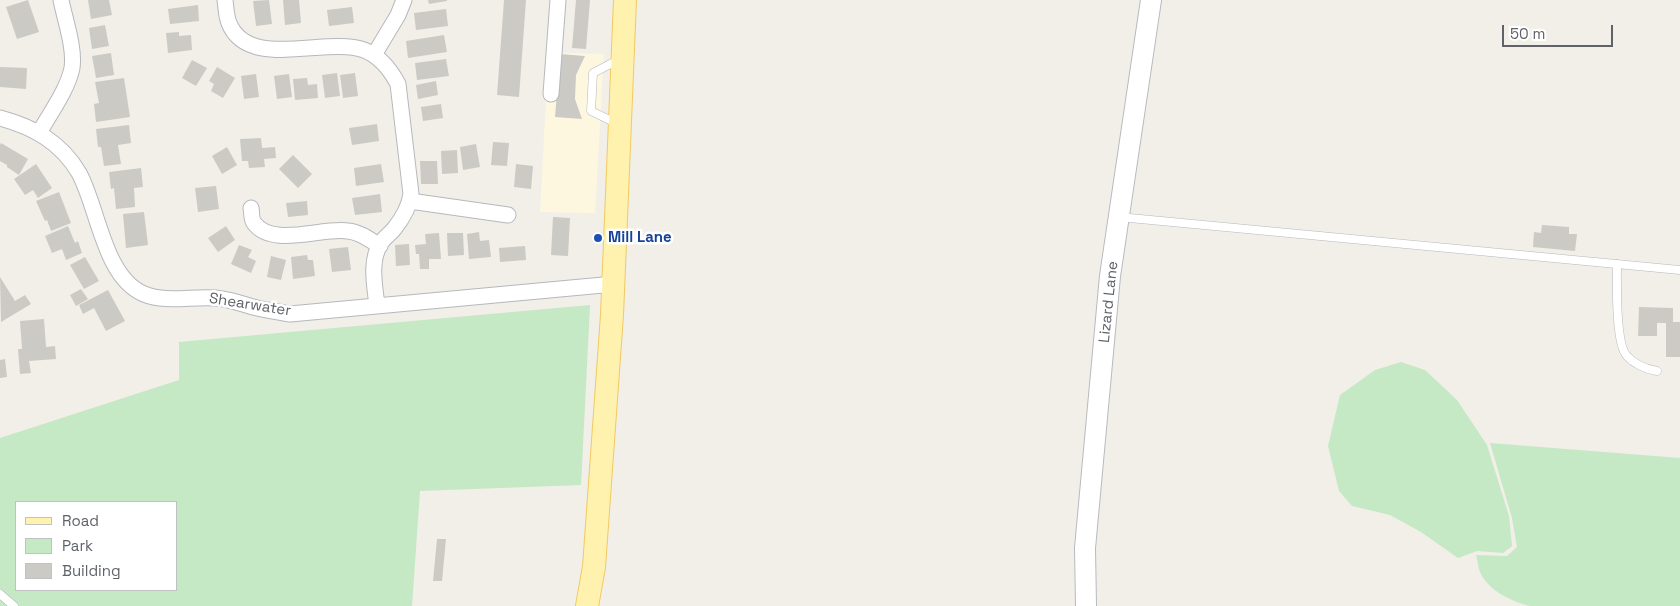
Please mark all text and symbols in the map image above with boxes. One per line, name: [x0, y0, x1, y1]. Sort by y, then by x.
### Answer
scale bar: [1505, 15, 1616, 47]
text: 50 m: [1510, 24, 1545, 43]
place label: Mill Lane: [608, 229, 672, 247]
marker: Mill Lane: [592, 232, 604, 244]
street label: Lizard Lane: [1096, 260, 1122, 344]
street label: Shearwater: [208, 290, 292, 320]
legend: [15, 501, 178, 591]
text: Road: [62, 511, 99, 530]
text: Park: [62, 536, 93, 555]
text: Building: [62, 561, 121, 580]

